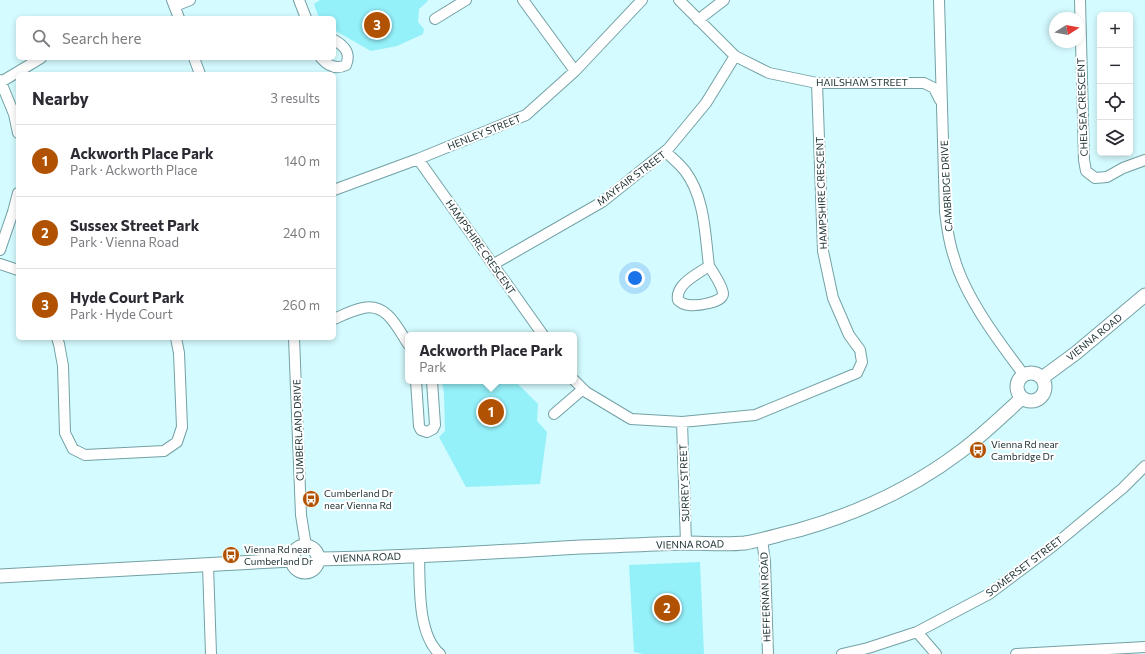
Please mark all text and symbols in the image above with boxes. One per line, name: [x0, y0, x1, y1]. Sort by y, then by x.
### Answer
pin: 3: [364, 10, 390, 40]
north arrow: [1049, 12, 1085, 48]
map controls: [1097, 12, 1133, 156]
button: +: [1097, 12, 1133, 48]
search box: [16, 16, 336, 60]
icon: search: [30, 27, 52, 49]
text: Search here: [62, 29, 141, 47]
button: −: [1097, 48, 1133, 84]
street label: CHELSEA CRESCENT: [1074, 57, 1090, 157]
street label: HAILSHAM STREET: [816, 76, 908, 88]
button: locate: [1097, 84, 1133, 120]
text: Nearby: [32, 88, 89, 109]
text: 3 results: [271, 90, 320, 106]
street label: HENLEY STREET: [445, 112, 523, 152]
button: layers: [1097, 120, 1133, 156]
street label: HAMPSHIRE CRESCENT: [813, 136, 829, 250]
street label: CAMBRIDGE DRIVE: [938, 140, 954, 232]
text: Ackworth Place Park: [70, 144, 214, 162]
street label: MAYFAIR STREET: [594, 148, 668, 208]
text: 1: [42, 153, 48, 169]
text: 140 m: [284, 153, 320, 169]
text: Park · Ackworth Place: [70, 162, 197, 178]
street label: HAMPSHIRE CRESCENT: [444, 197, 519, 297]
text: Sussex Street Park: [70, 216, 199, 234]
text: 2: [41, 225, 49, 241]
text: 240 m: [283, 225, 320, 241]
text: Park · Vienna Road: [70, 234, 179, 250]
your location: [625, 268, 645, 288]
text: Hyde Court Park: [70, 288, 184, 306]
text: 3: [41, 297, 49, 313]
text: 260 m: [283, 297, 320, 313]
text: Park · Hyde Court: [70, 306, 173, 322]
street label: VIENNA ROAD: [1064, 311, 1124, 363]
popup: [405, 332, 577, 384]
text: Ackworth Place Park: [419, 341, 563, 359]
text: Park: [419, 359, 446, 375]
street label: CUMBERLAND DRIVE: [290, 379, 306, 481]
pin: 1: [478, 397, 504, 427]
place label: Vienna Rd near Cambridge Dr: [991, 438, 1059, 462]
bus stop icon: Vienna Rd near Cambridge Dr: [968, 440, 988, 460]
street label: SURREY STREET: [677, 443, 691, 522]
place label: Cumberland Dr near Vienna Rd: [324, 487, 393, 511]
bus stop icon: Cumberland Dr near Vienna Rd: [301, 489, 321, 509]
street label: SOMERSET STREET: [983, 533, 1065, 599]
street label: VIENNA ROAD: [656, 537, 724, 551]
place label: Vienna Rd near Cumberland Dr: [244, 543, 313, 567]
bus stop icon: Vienna Rd near Cumberland Dr: [221, 545, 241, 565]
street label: VIENNA ROAD: [333, 550, 401, 564]
street label: HEFFERNAN ROAD: [757, 552, 773, 642]
pin: 2: [654, 593, 680, 623]

